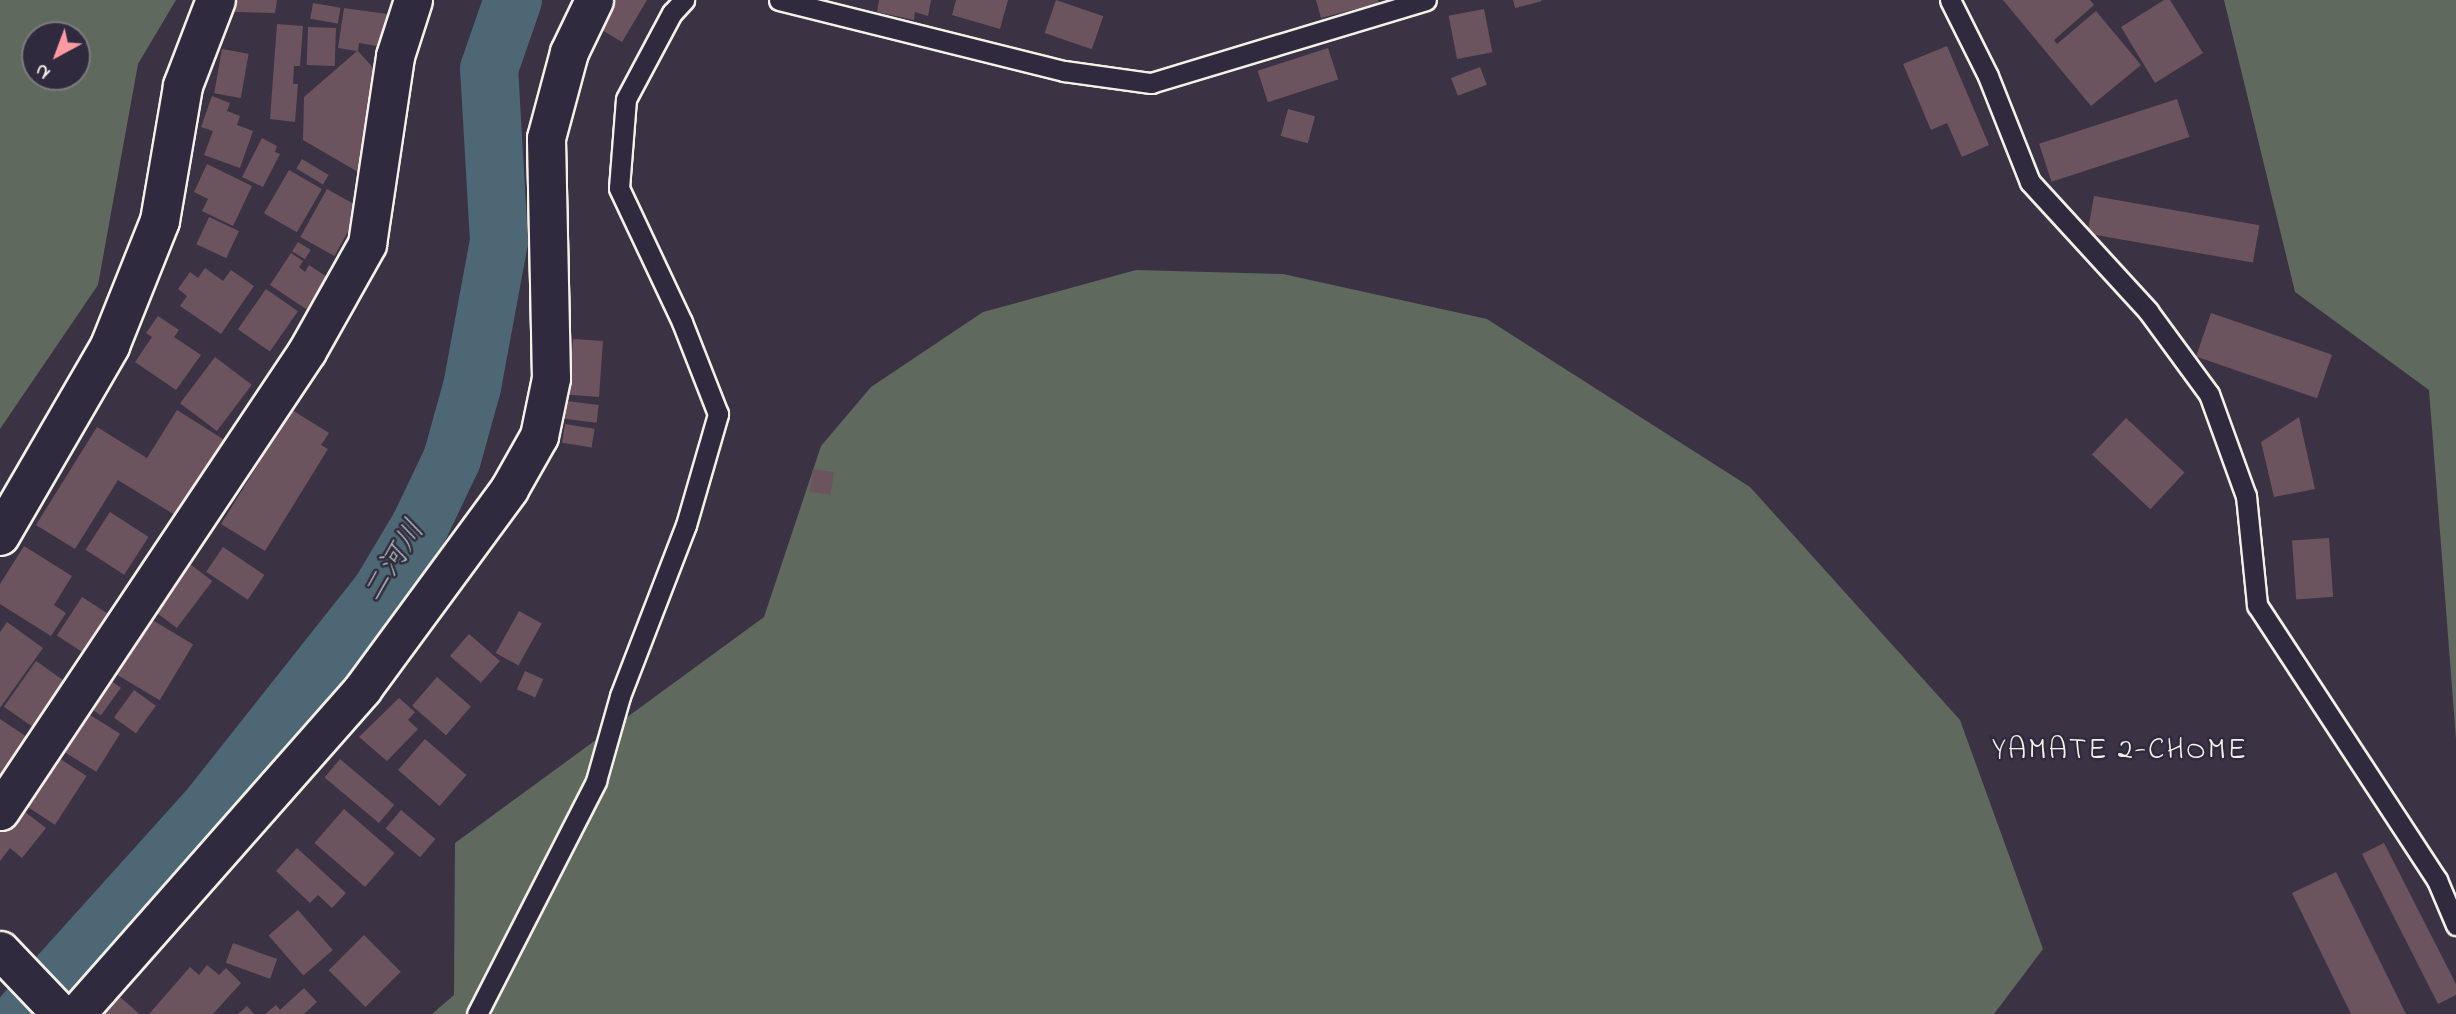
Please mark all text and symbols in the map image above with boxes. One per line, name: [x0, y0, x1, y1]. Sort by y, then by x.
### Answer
north arrow: [21, 21, 91, 91]
text: N: [30, 56, 57, 85]
water label: 二河川: [356, 514, 434, 610]
district label: YAMATE 2-CHOME: [1994, 733, 2246, 769]

